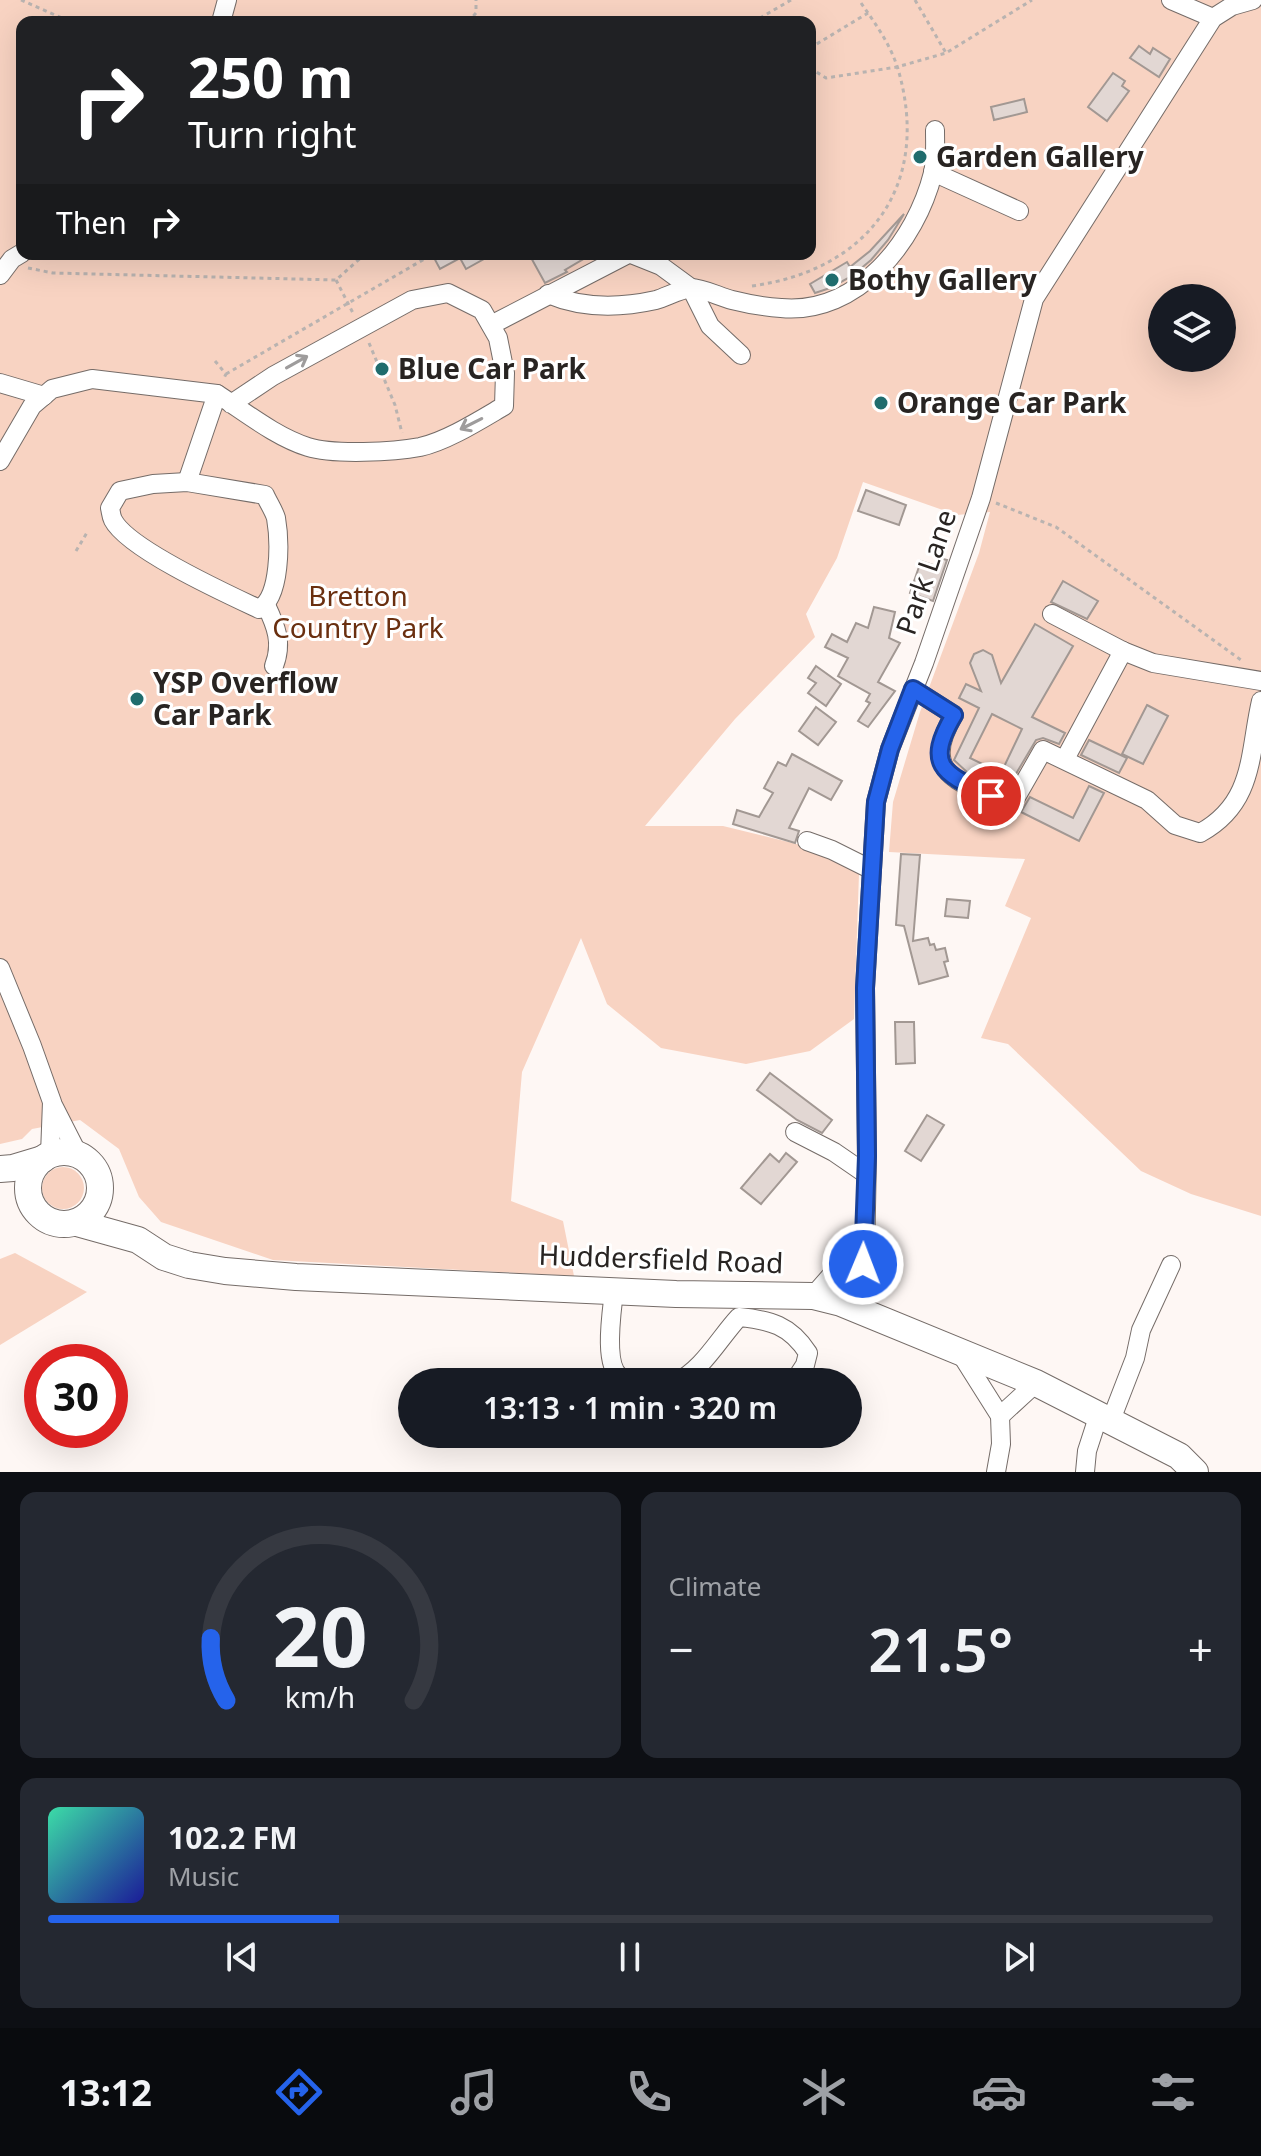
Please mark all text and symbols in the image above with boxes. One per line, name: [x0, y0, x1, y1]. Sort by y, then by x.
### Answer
text: 250 m: [188, 38, 353, 114]
icon: right: [56, 48, 160, 152]
text: Turn right: [188, 110, 356, 159]
place label: Garden Gallery: [936, 137, 1144, 175]
marker: Garden Gallery: [911, 148, 929, 166]
icon: right: [143, 200, 187, 244]
text: Then: [56, 202, 127, 243]
place label: Bothy Gallery: [848, 260, 1037, 298]
marker: Bothy Gallery: [823, 271, 841, 289]
map controls: [1148, 284, 1236, 372]
button: layers: [1148, 284, 1236, 372]
place label: Blue Car Park: [398, 349, 586, 387]
one-way arrow: [285, 354, 308, 370]
marker: Blue Car Park: [373, 360, 391, 378]
place label: Orange Car Park: [897, 383, 1127, 421]
marker: Orange Car Park: [872, 394, 890, 412]
one-way arrow: [460, 417, 484, 433]
street label: Park Lane: [886, 504, 964, 639]
park label: Bretton Country Park: [272, 576, 444, 646]
place label: YSP Overflow Car Park: [153, 663, 338, 733]
marker: YSP Overflow Car Park: [128, 690, 146, 708]
pin: [957, 762, 1025, 830]
icon: arrive: [969, 774, 1013, 818]
position arrow: [821, 1222, 905, 1306]
street label: Huddersfield Road: [538, 1235, 784, 1281]
speed limit sign: 30: [24, 1344, 128, 1448]
text: 13:13 · 1 min · 320 m: [483, 1387, 777, 1428]
text: Climate: [669, 1568, 761, 1604]
text: 20: [273, 1578, 368, 1691]
text: 21.5°: [868, 1608, 1013, 1690]
text: −: [669, 1619, 694, 1679]
text: +: [1188, 1619, 1213, 1679]
text: km/h: [285, 1677, 355, 1716]
text: 102.2 FM: [168, 1817, 298, 1858]
text: Music: [168, 1858, 239, 1894]
icon: previous: [220, 1935, 264, 1979]
icon: pause: [608, 1935, 652, 1979]
icon: next: [997, 1935, 1041, 1979]
icon: directions: [271, 2064, 327, 2120]
icon: music: [446, 2064, 502, 2120]
icon: phone: [621, 2064, 677, 2120]
icon: climate: [796, 2064, 852, 2120]
icon: car: [971, 2064, 1027, 2120]
icon: filters: [1145, 2064, 1201, 2120]
text: 13:12: [59, 2068, 152, 2117]

